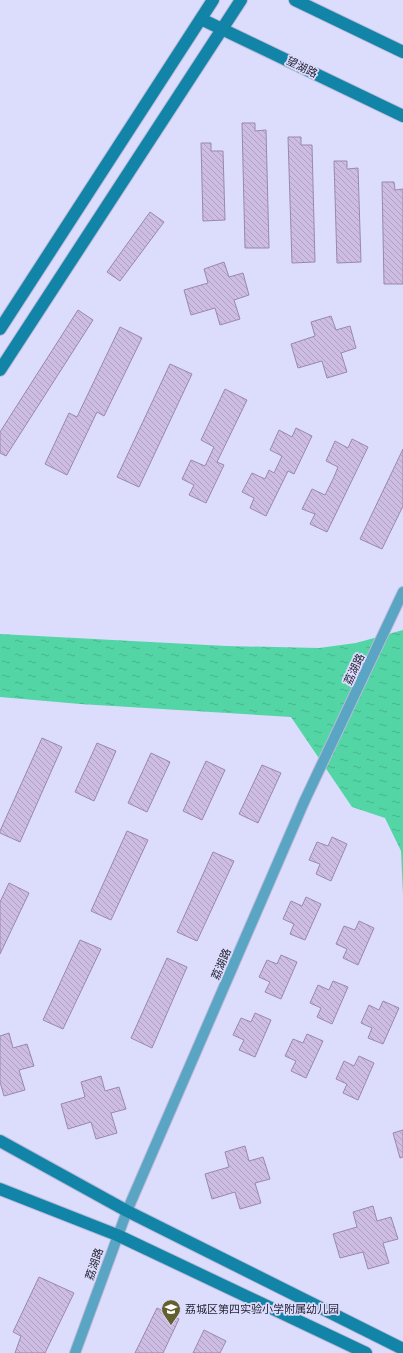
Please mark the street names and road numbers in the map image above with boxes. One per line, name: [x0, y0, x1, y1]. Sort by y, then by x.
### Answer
street label: 望湖路: [284, 53, 320, 81]
street label: 荔湖路: [340, 651, 367, 687]
street label: 荔湖路: [207, 946, 234, 982]
street label: 荔湖路: [81, 1246, 106, 1282]

